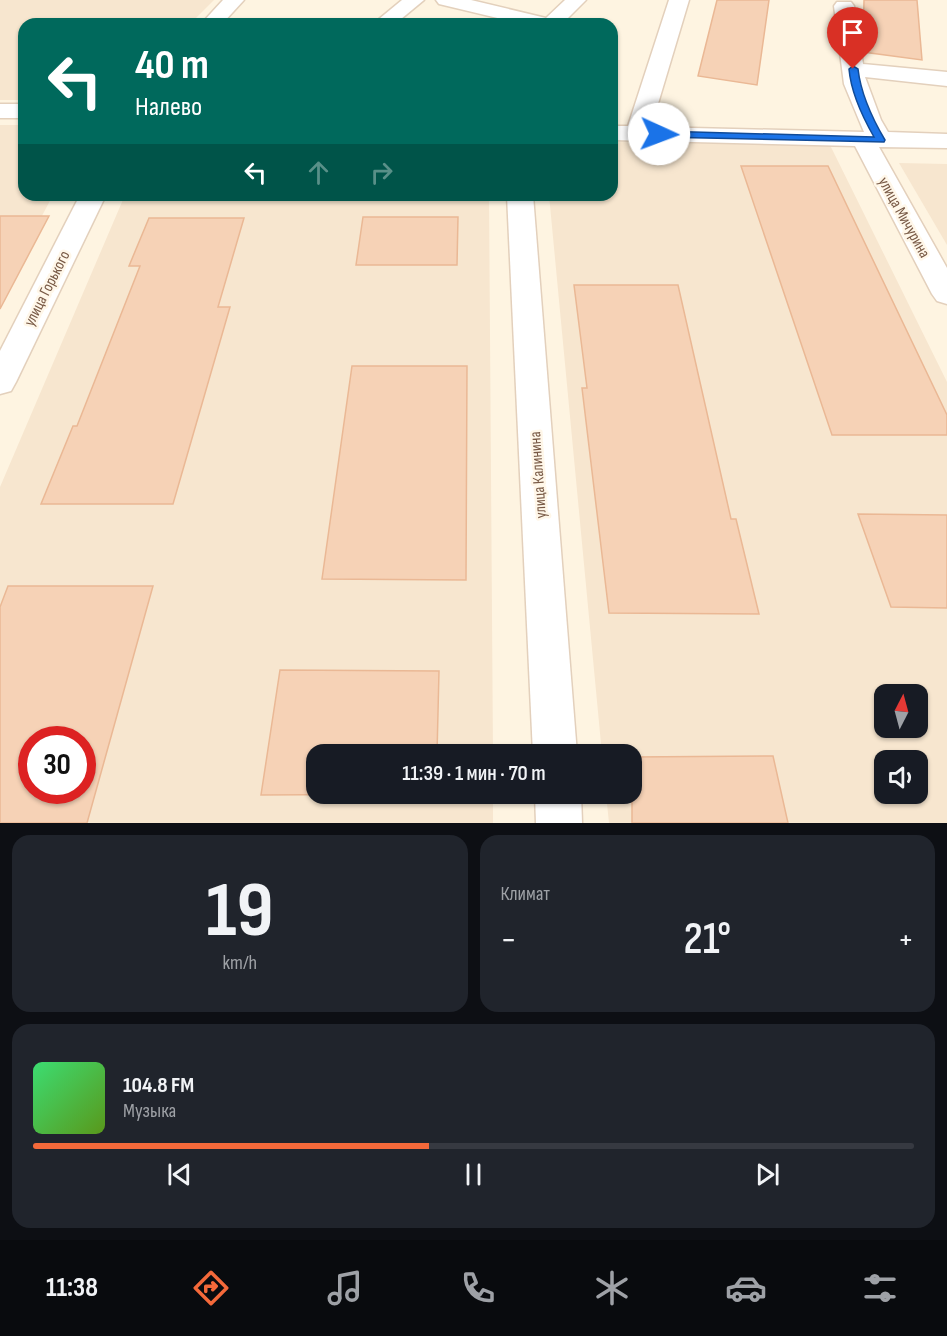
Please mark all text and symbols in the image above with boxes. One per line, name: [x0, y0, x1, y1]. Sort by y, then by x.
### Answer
pin: [827, 7, 878, 69]
icon: arrive: [836, 16, 869, 49]
text: 40 m: [135, 40, 209, 91]
icon: left: [36, 42, 114, 120]
text: Налево: [135, 91, 202, 123]
position arrow: [627, 102, 691, 166]
icon: left: [239, 156, 272, 189]
icon: ahead: [302, 156, 335, 189]
icon: right: [365, 156, 398, 189]
street label: улица Мичурина: [874, 174, 934, 261]
street label: улица Горького: [20, 248, 74, 330]
street label: улица Калинина: [526, 431, 551, 519]
north arrow: [874, 684, 928, 738]
map controls: [874, 684, 928, 804]
speed limit sign: 30: [18, 726, 96, 804]
button: sound: [874, 750, 928, 804]
text: 11:39 · 1 мин · 70 m: [402, 760, 546, 787]
text: 19: [206, 865, 274, 958]
text: Климат: [501, 882, 550, 906]
text: 21°: [683, 912, 731, 967]
text: −: [501, 920, 517, 960]
text: +: [898, 920, 914, 960]
text: km/h: [222, 951, 257, 975]
text: 104.8 FM: [123, 1072, 194, 1099]
text: Музыка: [123, 1099, 176, 1123]
icon: previous: [163, 1158, 196, 1191]
icon: pause: [457, 1158, 490, 1191]
icon: next: [751, 1158, 784, 1191]
icon: directions: [190, 1267, 232, 1309]
icon: music: [324, 1267, 366, 1309]
icon: phone: [457, 1267, 499, 1309]
icon: climate: [591, 1267, 633, 1309]
icon: car: [725, 1267, 767, 1309]
icon: filters: [859, 1267, 901, 1309]
text: 11:38: [46, 1272, 98, 1304]

